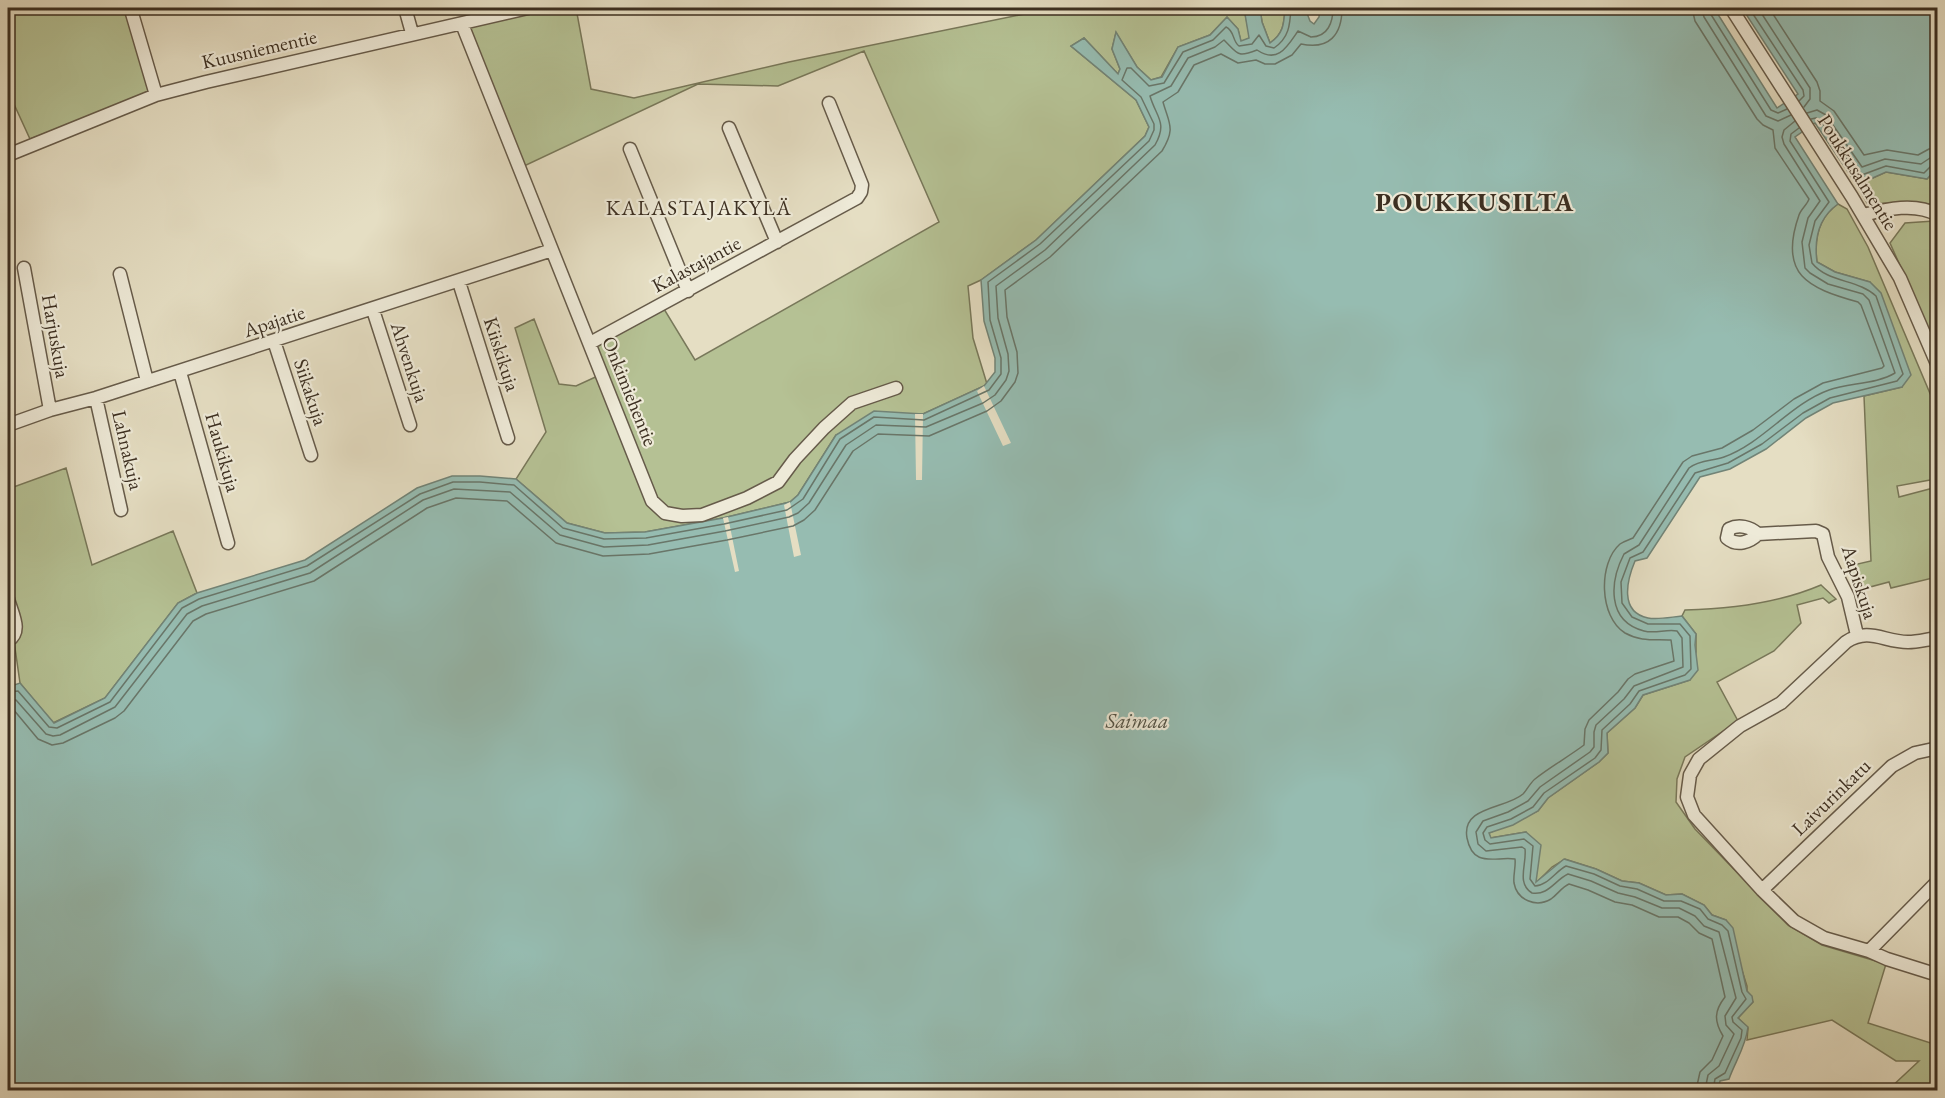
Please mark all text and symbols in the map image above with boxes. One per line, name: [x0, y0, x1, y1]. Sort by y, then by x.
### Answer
street label: Kuusniementie: [199, 23, 319, 75]
street label: Poukkusalmentie: [1812, 109, 1904, 235]
district label: POUKKUSILTA: [1375, 185, 1575, 219]
district label: KALASTAJAKYLÄ: [606, 194, 792, 221]
street label: Kalastajantie: [647, 230, 745, 298]
street label: Harjuskuja: [36, 292, 76, 380]
street label: Apajatie: [239, 299, 308, 343]
street label: Kiiskikuja: [478, 314, 526, 394]
street label: Ahvenkuja: [385, 318, 435, 405]
street label: Onkimiehentie: [596, 332, 664, 450]
street label: Siikakuja: [288, 355, 334, 429]
street label: Lahnakuja: [106, 408, 150, 492]
street label: Haukikuja: [199, 409, 247, 495]
street label: Aapiskuja: [1836, 541, 1884, 622]
water label: Saimaa: [1105, 707, 1168, 734]
street label: Laivurinkatu: [1786, 753, 1876, 841]

